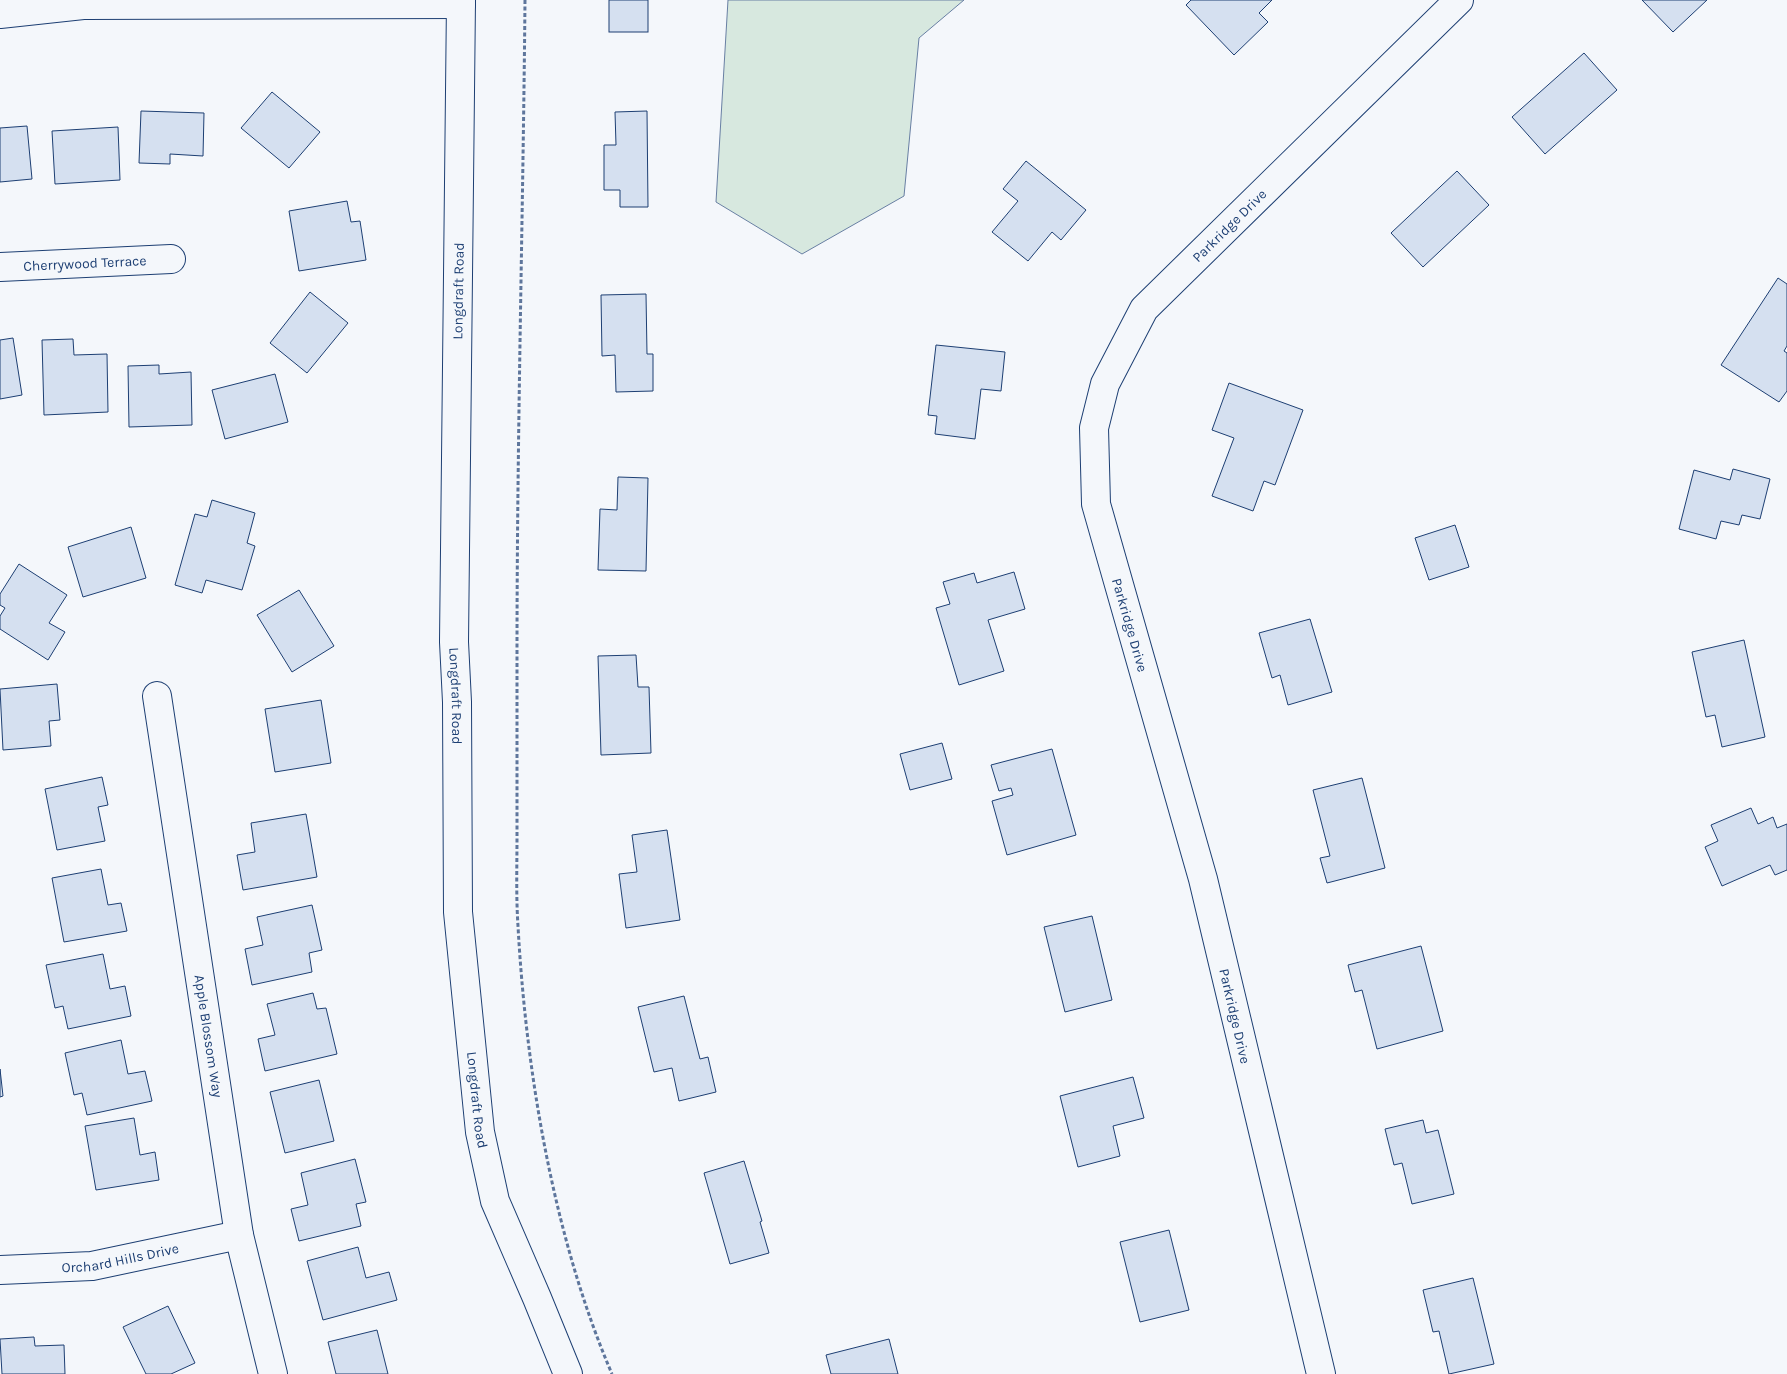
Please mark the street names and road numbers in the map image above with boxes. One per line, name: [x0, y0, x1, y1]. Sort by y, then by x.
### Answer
street label: Parkridge Drive: [1189, 186, 1270, 266]
street label: Longdraft Road: [449, 242, 468, 340]
street label: Cherrywood Terrace: [23, 252, 147, 275]
street label: Parkridge Drive: [1108, 576, 1151, 674]
street label: Longdraft Road: [445, 647, 465, 745]
street label: Parkridge Drive: [1215, 967, 1254, 1065]
street label: Apple Blossom Way: [190, 973, 226, 1099]
street label: Longdraft Road: [463, 1051, 491, 1150]
street label: Orchard Hills Drive: [61, 1240, 180, 1276]

